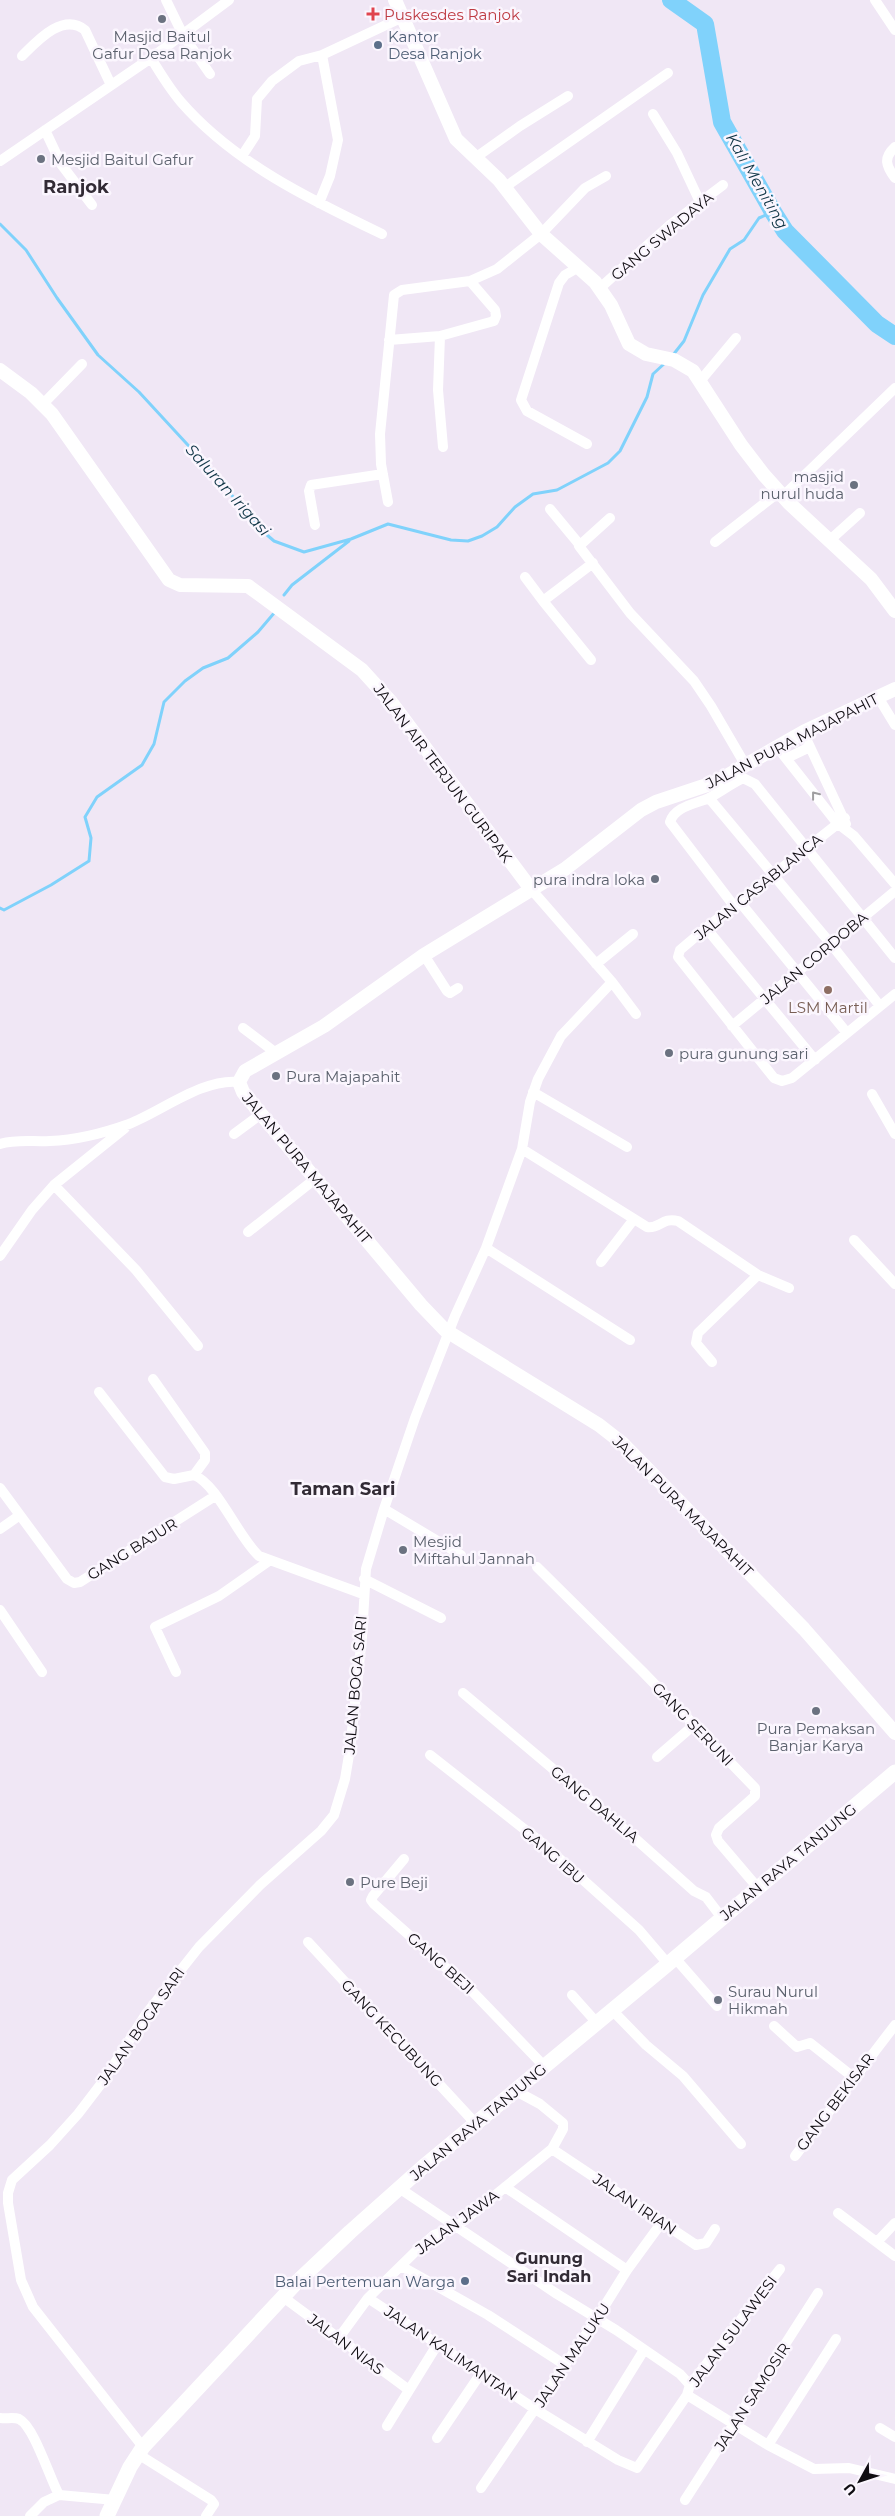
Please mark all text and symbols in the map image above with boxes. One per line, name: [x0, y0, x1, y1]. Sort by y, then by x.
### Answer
place label: Puskesdes Ranjok: [384, 5, 520, 24]
marker: Puskesdes Ranjok: [366, 7, 380, 21]
marker: Masjid Baitul Gafur Desa Ranjok: [156, 13, 168, 25]
place label: Masjid Baitul Gafur Desa Ranjok: [92, 27, 232, 63]
place label: Kantor Desa Ranjok: [388, 27, 482, 63]
marker: Kantor Desa Ranjok: [372, 39, 384, 51]
water label: Kali Meniting: [722, 130, 792, 232]
place label: Mesjid Baitul Gafur: [51, 150, 194, 169]
marker: Mesjid Baitul Gafur: [35, 153, 47, 165]
district label: Ranjok: [43, 176, 109, 198]
street label: GANG SWADAYA: [607, 187, 717, 284]
water label: Saluran Irigasi: [182, 440, 275, 540]
place label: masjid nurul huda: [760, 467, 844, 503]
marker: masjid nurul huda: [848, 479, 860, 491]
street label: JALAN AIR TERJUN GURIPAK: [369, 679, 517, 866]
street label: JALAN PURA MAJAPAHIT: [702, 689, 882, 793]
one-way arrow: [812, 791, 821, 801]
street label: JALAN CASABLANCA: [689, 829, 826, 945]
place label: pura indra loka: [533, 870, 645, 889]
marker: pura indra loka: [649, 873, 661, 885]
street label: JALAN CORDOBA: [756, 907, 872, 1009]
marker: LSM Martil: [822, 984, 834, 996]
place label: LSM Martil: [788, 998, 868, 1017]
place label: pura gunung sari: [679, 1044, 808, 1063]
marker: pura gunung sari: [663, 1047, 675, 1059]
place label: Pura Majapahit: [286, 1067, 400, 1086]
marker: Pura Majapahit: [270, 1070, 282, 1082]
street label: JALAN PURA MAJAPAHIT: [238, 1088, 376, 1248]
street label: JALAN PURA MAJAPAHIT: [608, 1431, 758, 1581]
district label: Taman Sari: [291, 1478, 395, 1500]
street label: GANG BAJUR: [83, 1514, 181, 1584]
place label: Mesjid Miftahul Jannah: [413, 1532, 535, 1568]
marker: Mesjid Miftahul Jannah: [397, 1544, 409, 1556]
street label: JALAN BOGA SARI: [339, 1615, 371, 1756]
street label: GANG SERUNI: [648, 1678, 738, 1770]
marker: Pura Pemaksan Banjar Karya: [810, 1705, 822, 1717]
place label: Pura Pemaksan Banjar Karya: [757, 1719, 875, 1755]
street label: GANG DAHLIA: [547, 1762, 643, 1847]
street label: JALAN RAYA TANJUNG: [715, 1799, 860, 1925]
street label: GANG IBU: [517, 1822, 589, 1888]
place label: Pure Beji: [360, 1873, 428, 1892]
marker: Pure Beji: [344, 1876, 356, 1888]
street label: GANG BEJI: [404, 1928, 478, 1998]
street label: JALAN BOGA SARI: [93, 1963, 189, 2089]
street label: GANG KECUBUNG: [337, 1975, 447, 2091]
place label: Surau Nurul Hikmah: [728, 1982, 818, 2018]
marker: Surau Nurul Hikmah: [712, 1994, 724, 2006]
street label: GANG BEKISAR: [792, 2049, 878, 2155]
street label: JALAN RAYA TANJUNG: [405, 2059, 550, 2185]
street label: JALAN IRIAN: [589, 2169, 680, 2239]
street label: JALAN JAWA: [411, 2185, 502, 2259]
district label: Gunung Sari Indah: [507, 2249, 591, 2286]
place label: Balai Pertemuan Warga: [275, 2272, 455, 2291]
street label: JALAN SULAWESI: [684, 2272, 781, 2391]
marker: Balai Pertemuan Warga: [459, 2275, 471, 2287]
street label: JALAN MALUKU: [530, 2299, 614, 2412]
street label: JALAN KALIMANTAN: [380, 2301, 521, 2405]
street label: JALAN NIAS: [303, 2309, 388, 2379]
street label: JALAN SAMOSIR: [709, 2339, 794, 2456]
north arrow: [835, 2456, 885, 2506]
text: U: [840, 2479, 860, 2499]

